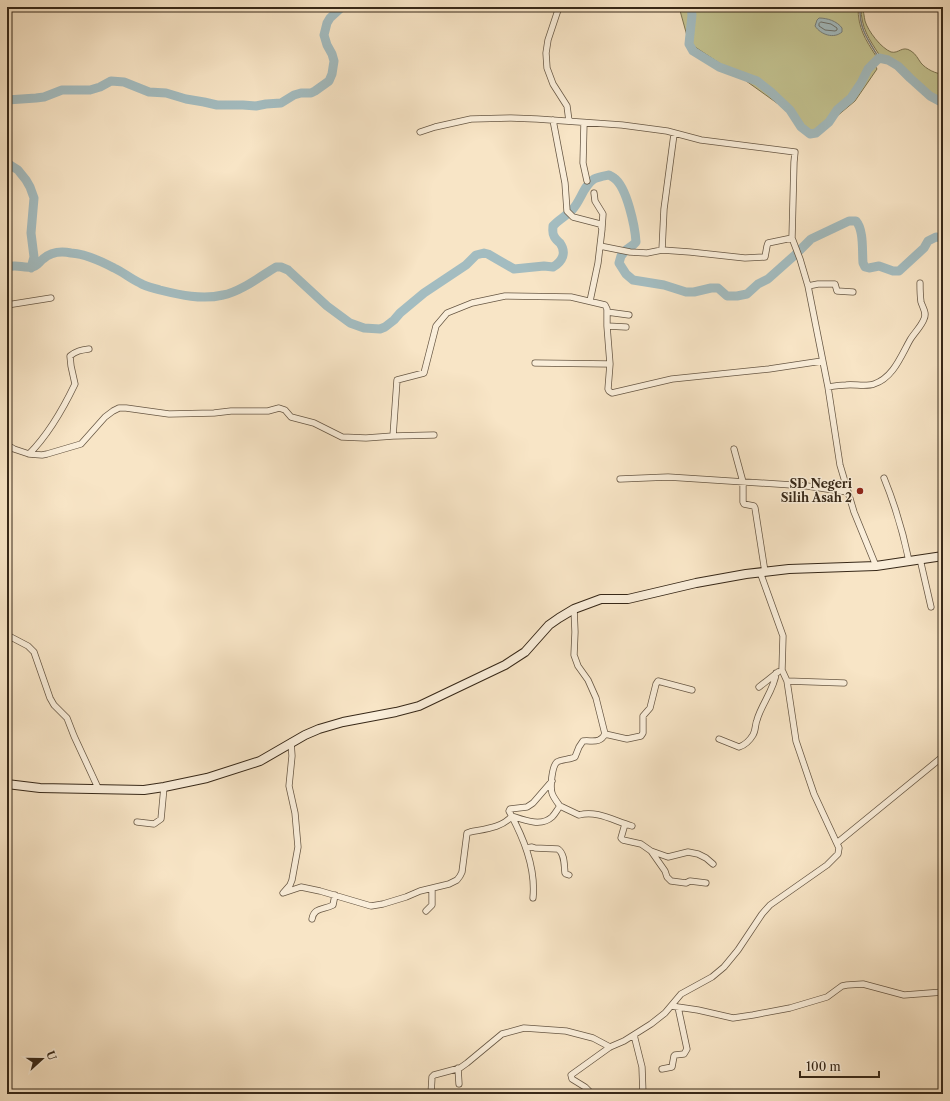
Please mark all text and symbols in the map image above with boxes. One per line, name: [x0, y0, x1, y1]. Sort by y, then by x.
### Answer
place label: SD Negeri Silih Asah 2: [781, 476, 853, 505]
marker: SD Negeri Silih Asah 2: [855, 486, 865, 496]
north arrow: [22, 1039, 62, 1079]
text: U: [43, 1049, 59, 1062]
scale bar: [800, 1053, 879, 1079]
text: 100 m: [806, 1059, 841, 1074]

